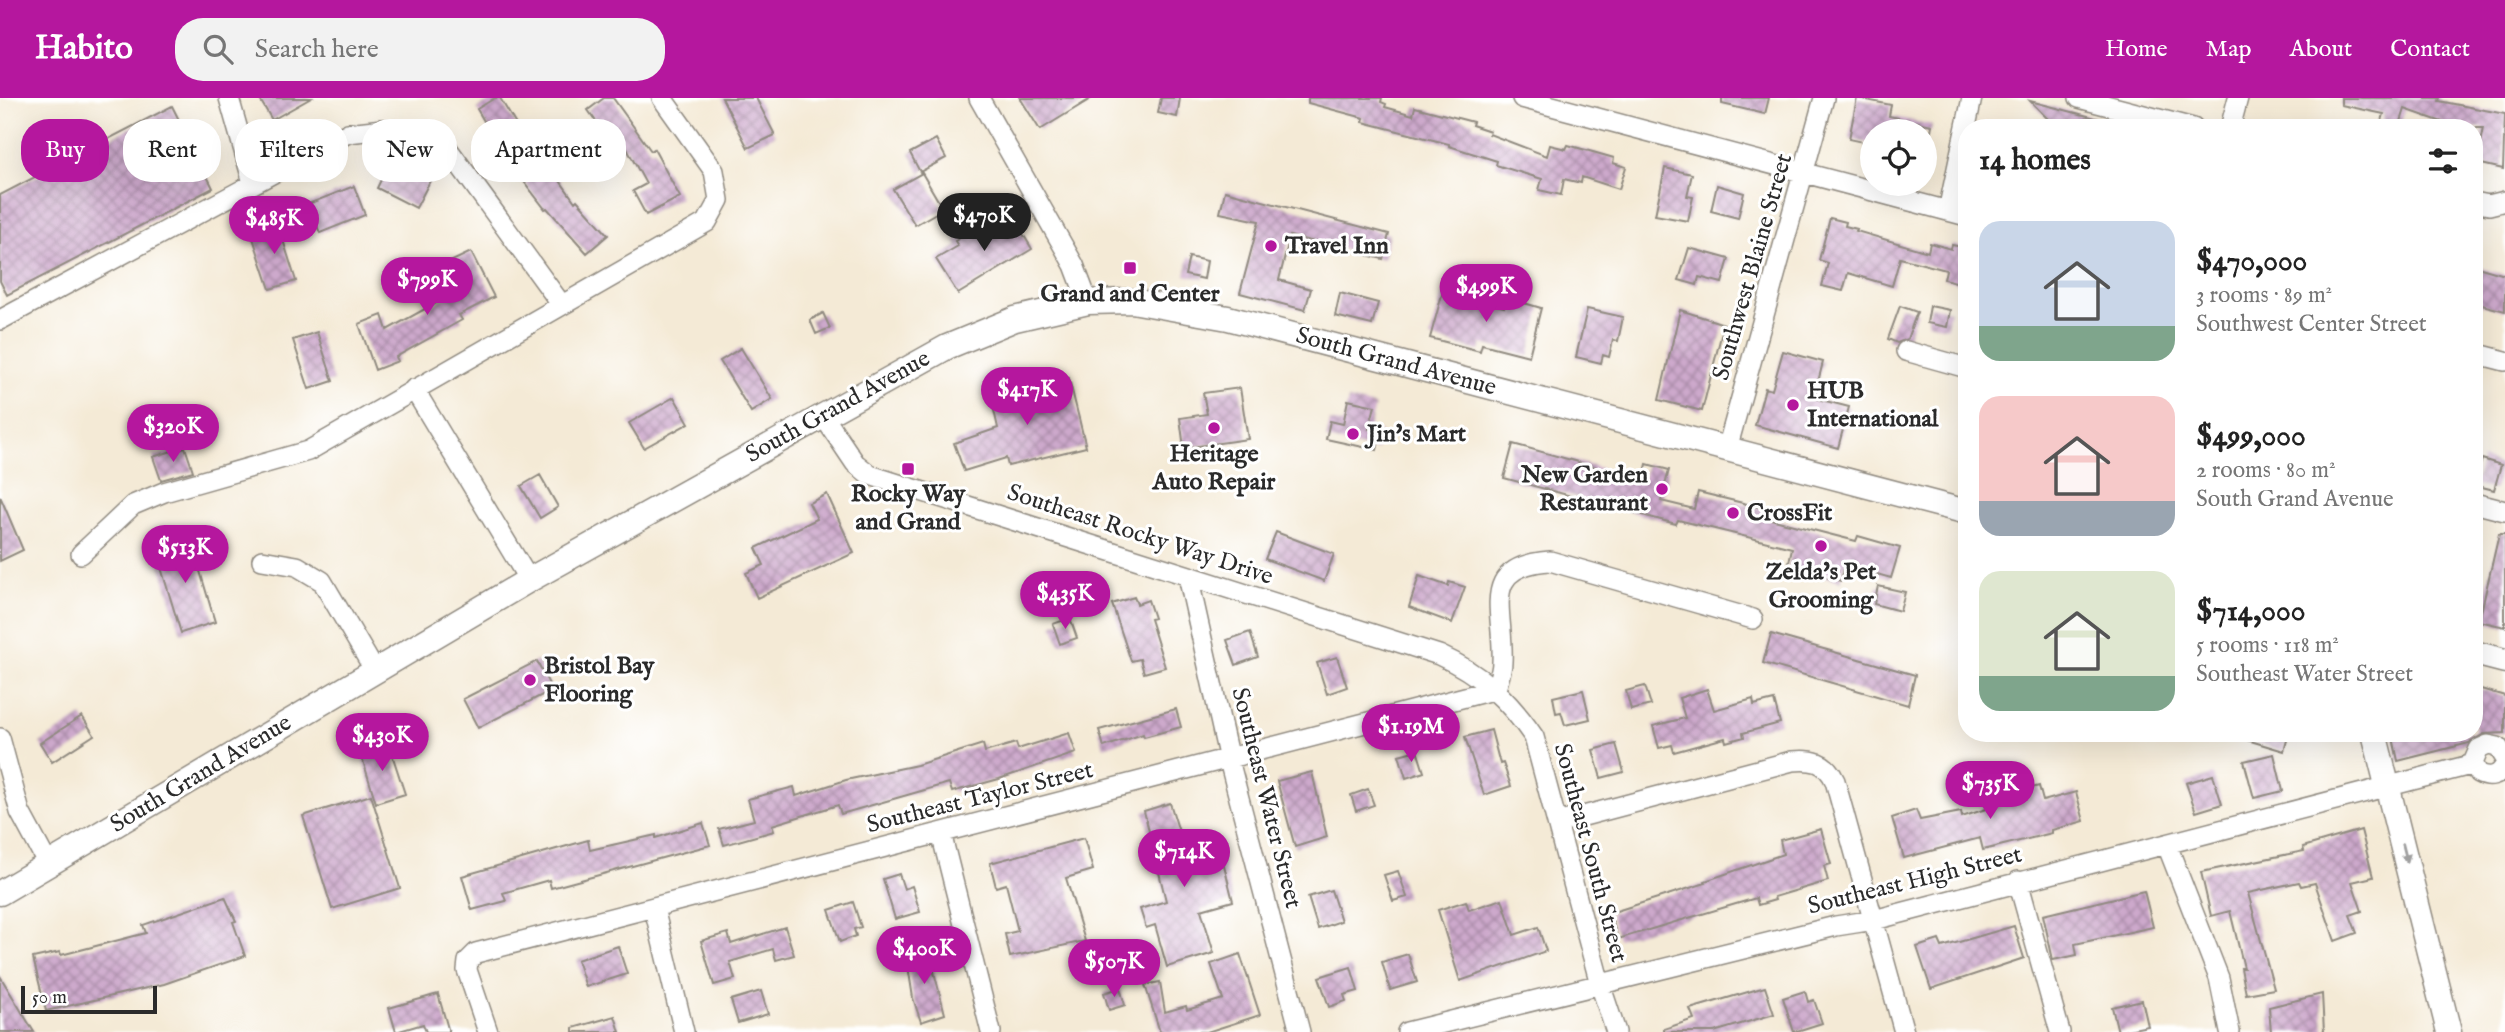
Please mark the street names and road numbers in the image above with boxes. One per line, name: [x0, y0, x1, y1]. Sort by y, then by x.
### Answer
street label: Southwest Blaine Street: [1706, 150, 1800, 384]
street label: South Grand Avenue: [1292, 320, 1500, 404]
street label: South Grand Avenue: [740, 343, 936, 471]
street label: Southeast Rocky Way Drive: [1003, 477, 1277, 593]
street label: Southeast Water Street: [1224, 684, 1308, 912]
street label: South Grand Avenue: [105, 708, 297, 840]
street label: Southeast South Street: [1546, 740, 1634, 966]
street label: Southeast Taylor Street: [864, 755, 1096, 841]
street label: Southeast High Street: [1805, 839, 2025, 923]

